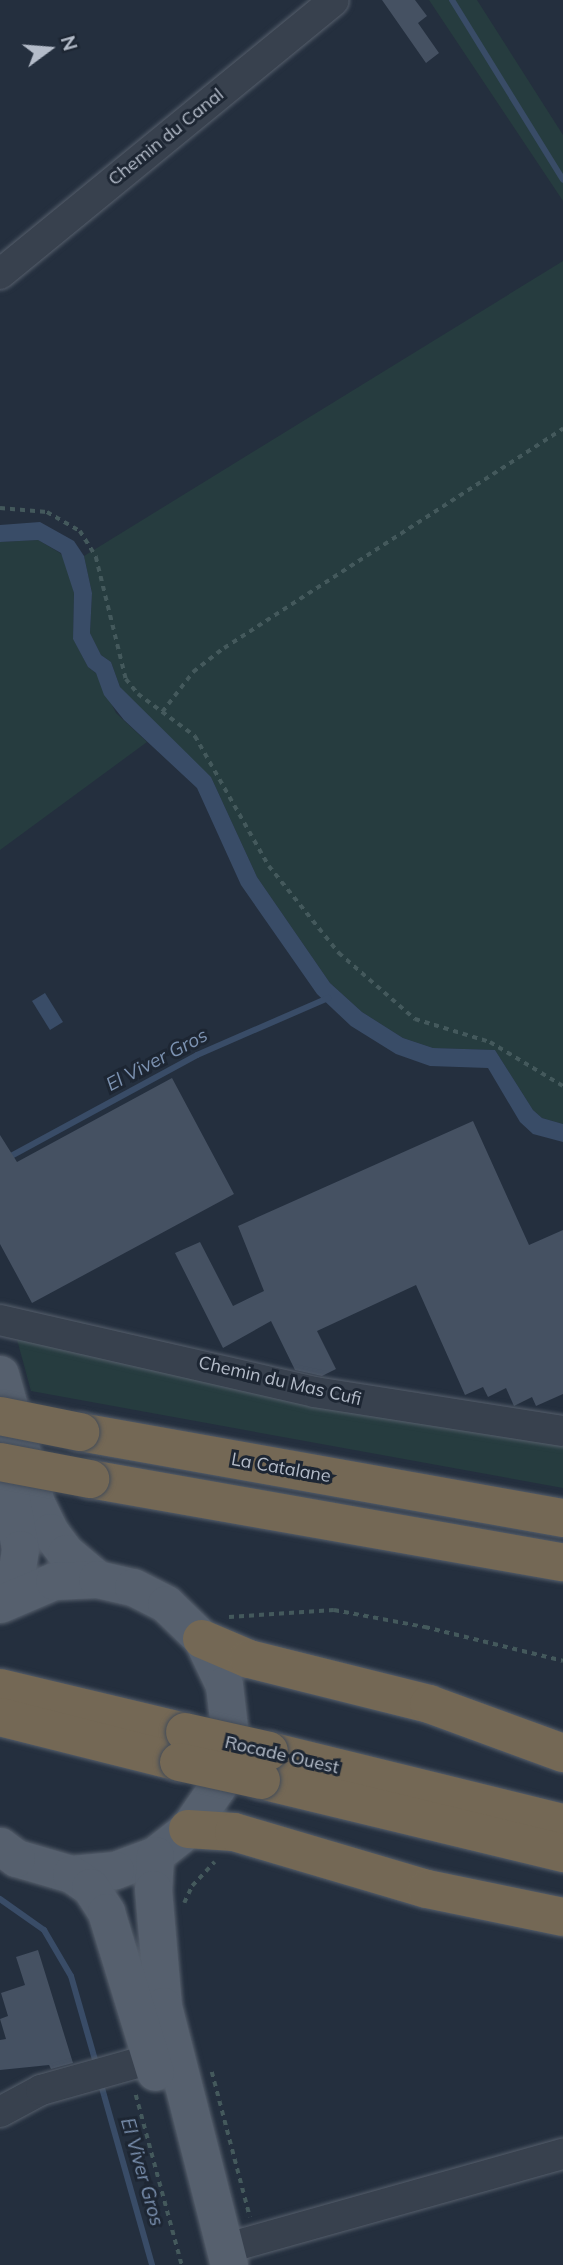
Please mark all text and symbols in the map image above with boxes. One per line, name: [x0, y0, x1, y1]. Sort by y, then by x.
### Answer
north arrow: [14, 14, 84, 84]
text: N: [56, 33, 83, 53]
street label: Chemin du Canal: [104, 84, 228, 190]
water label: El Viver Gros: [102, 1024, 212, 1096]
street label: Chemin du Mas Cufi: [196, 1352, 364, 1410]
street label: La Catalane: [230, 1449, 332, 1487]
street label: Rocade Ouest: [223, 1731, 341, 1779]
water label: El Viver Gros: [116, 2115, 168, 2229]

